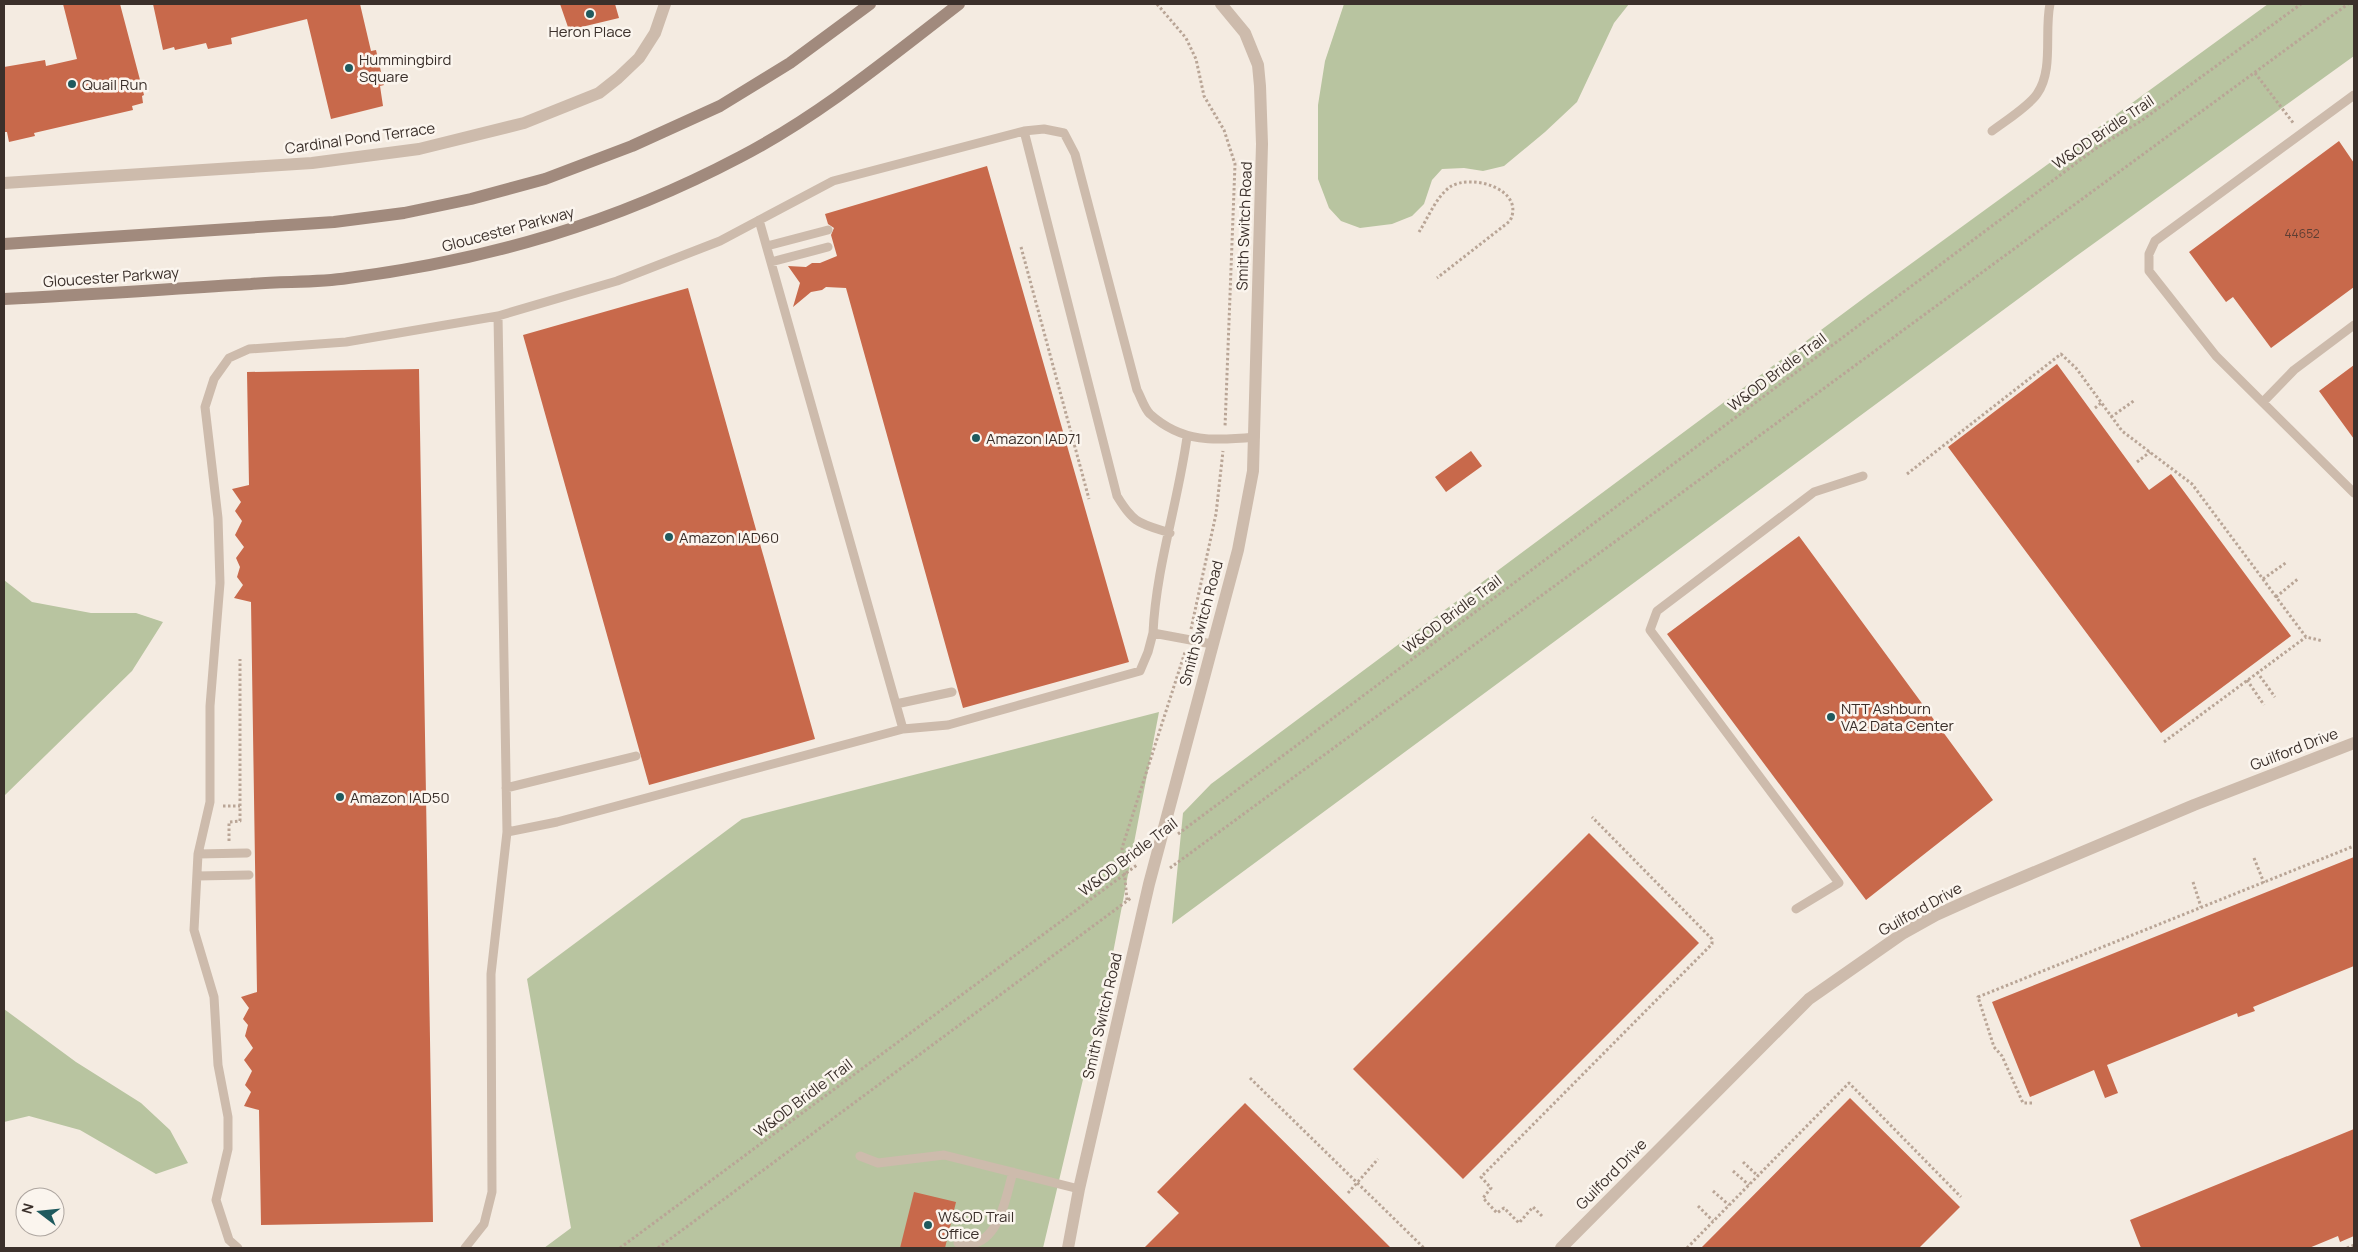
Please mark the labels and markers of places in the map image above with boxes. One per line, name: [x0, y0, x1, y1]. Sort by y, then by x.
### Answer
marker: Heron Place: [584, 8, 596, 20]
place label: Heron Place: [549, 21, 632, 42]
place label: Hummingbird Square: [359, 49, 451, 87]
marker: Hummingbird Square: [343, 62, 355, 74]
place label: Quail Run: [82, 74, 147, 95]
marker: Quail Run: [66, 78, 78, 90]
place label: Amazon IAD71: [986, 428, 1081, 449]
marker: Amazon IAD71: [970, 432, 982, 444]
place label: Amazon IAD60: [679, 527, 779, 548]
marker: Amazon IAD60: [663, 531, 675, 543]
place label: NTT Ashburn VA2 Data Center: [1841, 698, 1954, 736]
marker: NTT Ashburn VA2 Data Center: [1825, 711, 1837, 723]
place label: Amazon IAD50: [350, 787, 450, 808]
marker: Amazon IAD50: [334, 791, 346, 803]
place label: W&OD Trail Office: [938, 1206, 1014, 1244]
marker: W&OD Trail Office: [922, 1219, 934, 1231]

